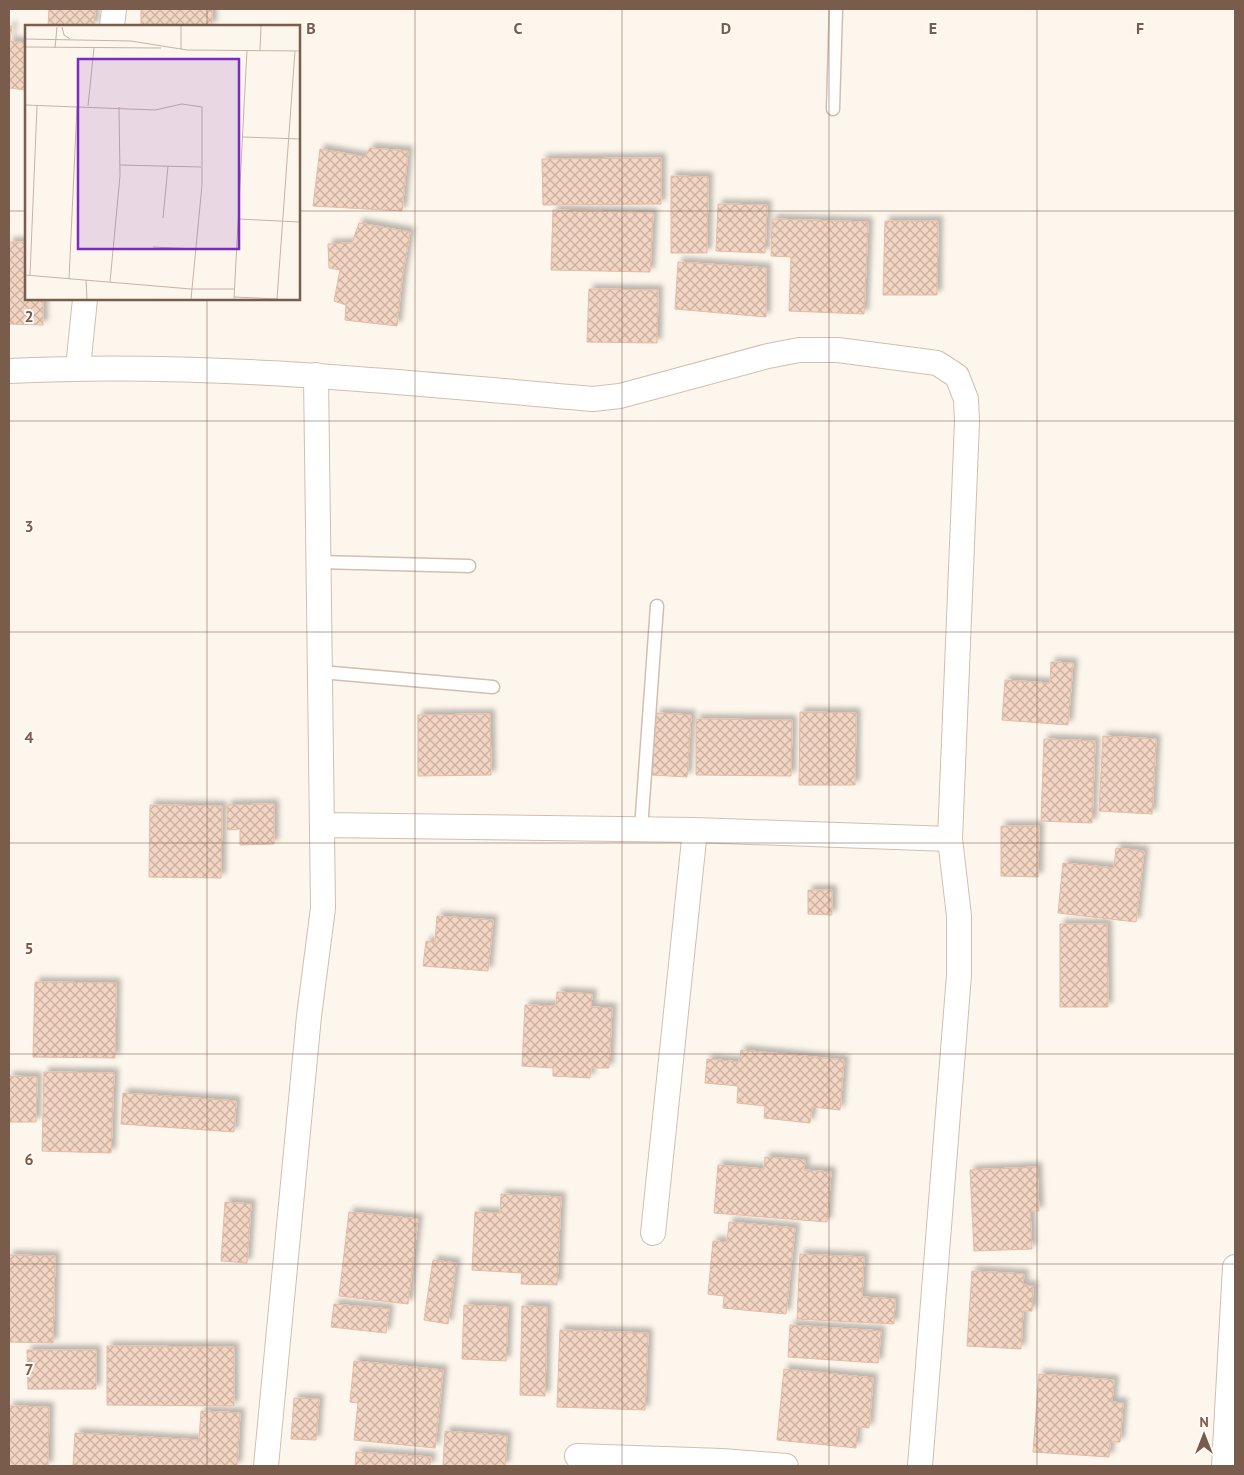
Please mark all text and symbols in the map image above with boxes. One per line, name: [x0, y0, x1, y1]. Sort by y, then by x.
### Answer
text: B: [306, 18, 316, 38]
text: C: [514, 18, 523, 38]
text: D: [721, 18, 731, 38]
text: E: [929, 18, 937, 38]
text: F: [1136, 18, 1144, 38]
inset map: [25, 25, 300, 300]
text: 2: [24, 306, 34, 326]
text: 3: [24, 516, 34, 536]
text: 4: [24, 727, 34, 747]
text: 5: [24, 938, 34, 958]
text: 6: [24, 1149, 34, 1169]
text: 7: [24, 1359, 34, 1379]
north arrow: [1179, 1410, 1229, 1460]
text: N: [1199, 1413, 1209, 1431]

